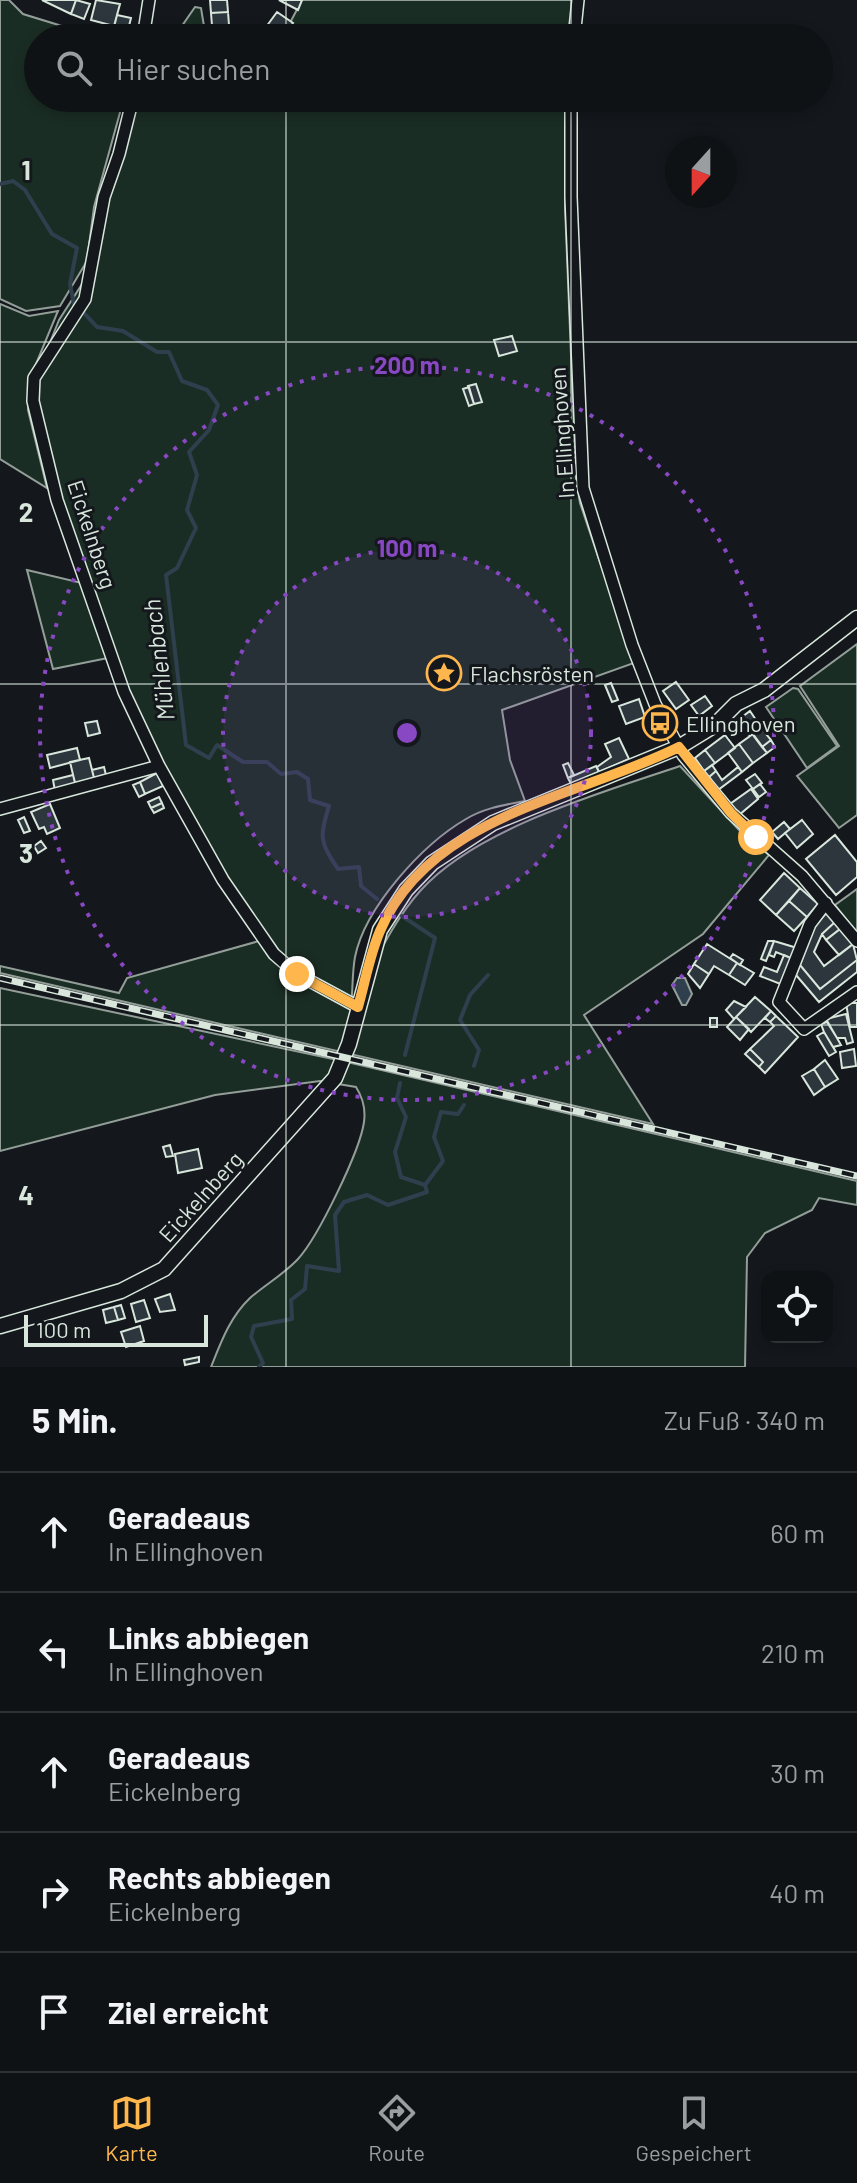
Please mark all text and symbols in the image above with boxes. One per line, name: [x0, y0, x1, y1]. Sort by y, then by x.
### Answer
search box: [24, 24, 833, 112]
icon: search: [52, 46, 96, 90]
text: Hier suchen: [116, 50, 270, 86]
north arrow: [665, 136, 737, 208]
text: 1: [21, 154, 31, 185]
text: 200 m: [374, 350, 440, 379]
street label: In Ellinghoven: [543, 366, 579, 500]
street label: Eickelnberg: [63, 476, 123, 592]
text: 2: [19, 496, 33, 527]
text: 100 m: [377, 533, 437, 562]
water label: Mühlenbach: [136, 598, 180, 722]
place icon: Flachsrösten: [425, 654, 463, 692]
place label: Flachsrösten: [470, 660, 594, 686]
bus stop icon: Ellinghoven: [641, 704, 679, 742]
place label: Ellinghoven: [686, 710, 796, 736]
centre of rings: [393, 719, 421, 747]
route start: [738, 819, 774, 855]
text: 3: [19, 837, 33, 868]
route end: [279, 956, 315, 992]
street label: Eickelnberg: [153, 1145, 247, 1247]
text: 4: [18, 1179, 34, 1210]
map controls: [761, 1271, 833, 1343]
button: locate: [761, 1271, 833, 1343]
scale bar: [24, 1311, 208, 1347]
text: 100 m: [36, 1316, 91, 1342]
text: 5 Min.: [32, 1399, 118, 1440]
text: Zu Fuß · 340 m: [664, 1404, 825, 1435]
text: Geradeaus: [108, 1499, 250, 1535]
icon: ahead: [32, 1510, 76, 1554]
text: 60 m: [770, 1517, 825, 1548]
text: In Ellinghoven: [108, 1535, 263, 1566]
text: Links abbiegen: [108, 1619, 309, 1655]
icon: left: [32, 1630, 76, 1674]
text: 210 m: [761, 1637, 825, 1668]
text: In Ellinghoven: [108, 1655, 263, 1686]
text: Geradeaus: [108, 1739, 250, 1775]
icon: ahead: [32, 1750, 76, 1794]
text: 30 m: [770, 1757, 825, 1788]
text: Eickelnberg: [108, 1775, 241, 1806]
text: Rechts abbiegen: [108, 1859, 331, 1895]
icon: right: [32, 1870, 76, 1914]
text: 40 m: [769, 1877, 825, 1908]
text: Eickelnberg: [108, 1895, 241, 1926]
icon: arrive: [32, 1990, 76, 2034]
text: Ziel erreicht: [108, 1994, 269, 2030]
tab: Karte: [105, 2091, 158, 2165]
tab: Route: [368, 2091, 425, 2165]
tab: Gespeichert: [636, 2091, 752, 2165]

